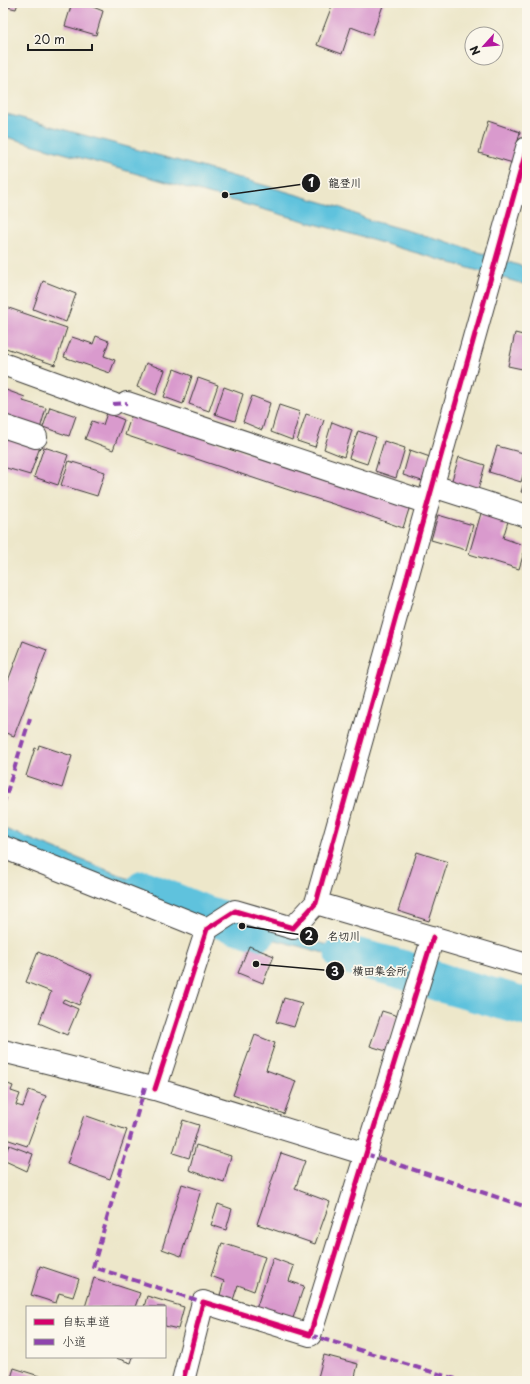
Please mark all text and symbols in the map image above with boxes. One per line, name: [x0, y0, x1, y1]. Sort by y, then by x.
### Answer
scale bar: [28, 26, 92, 52]
north arrow: [464, 26, 504, 66]
text: 20 m: [34, 30, 65, 48]
text: N: [465, 43, 484, 59]
callout: 龍登川: [301, 172, 370, 195]
text: 1: [308, 173, 314, 191]
text: 龍登川: [329, 174, 362, 191]
callout: 名切川: [299, 924, 368, 947]
text: 2: [305, 926, 314, 944]
text: 名切川: [328, 927, 361, 944]
callout: 横田集会所: [325, 960, 416, 983]
text: 3: [331, 962, 339, 980]
text: 横田集会所: [353, 962, 408, 979]
legend: [26, 1306, 166, 1358]
text: 自転車道: [62, 1312, 110, 1330]
text: 小道: [62, 1332, 86, 1350]

